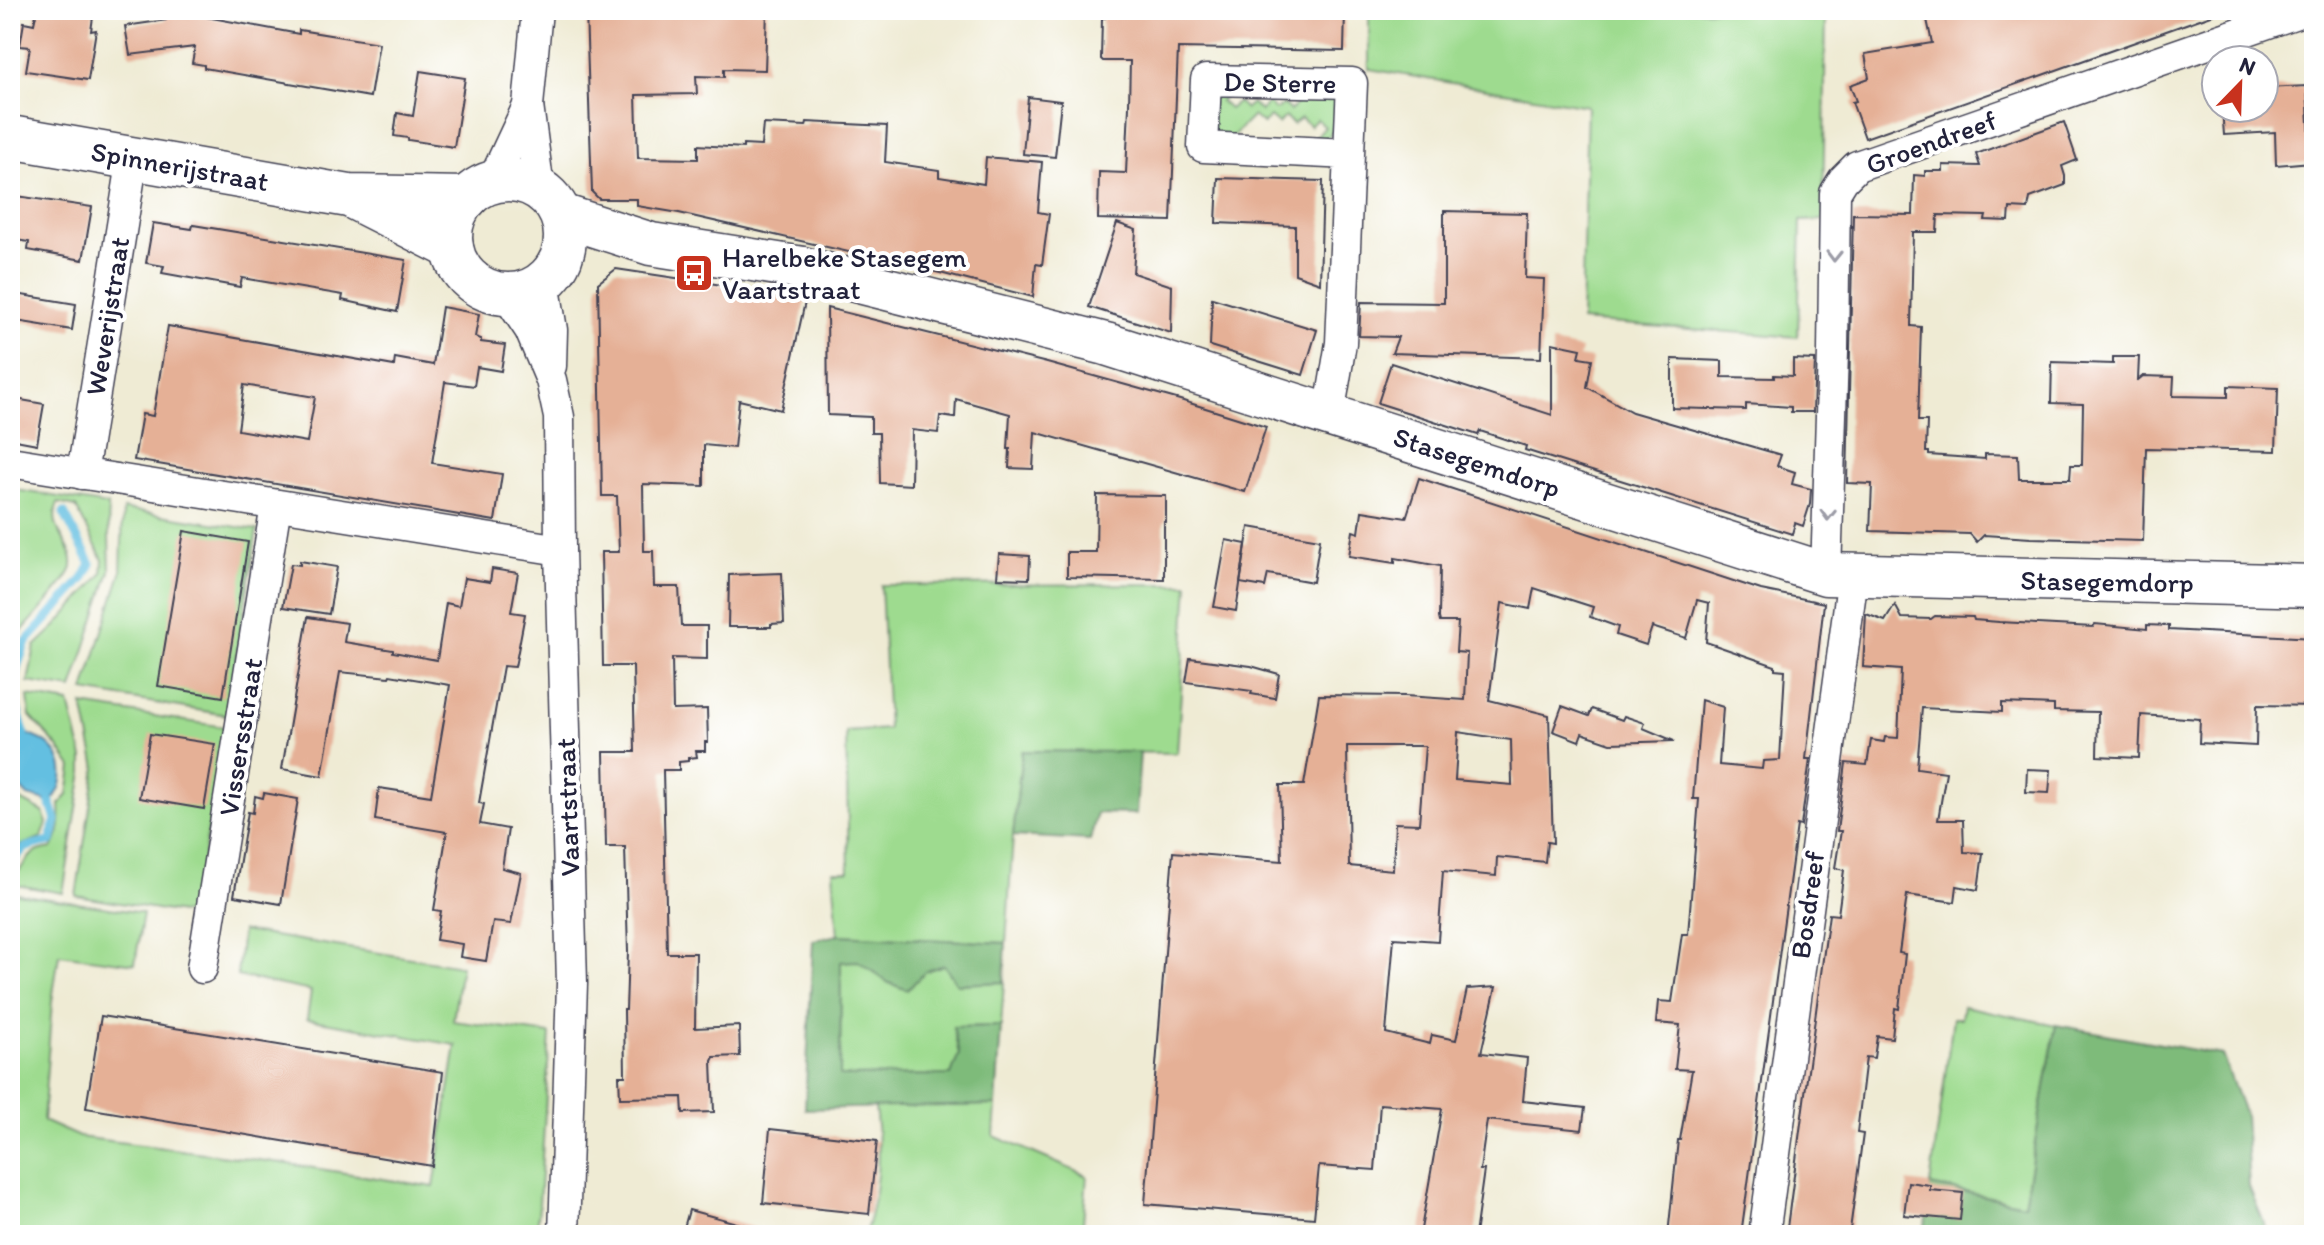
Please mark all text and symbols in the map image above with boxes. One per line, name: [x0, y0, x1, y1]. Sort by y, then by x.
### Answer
north arrow: [2200, 44, 2280, 124]
text: N: [2236, 51, 2260, 81]
street label: De Sterre: [1223, 64, 1337, 100]
street label: Groendreef: [1861, 102, 2001, 181]
street label: Spinnerijstraat: [89, 134, 271, 198]
street label: Weverijstraat: [78, 234, 136, 398]
place label: Harelbeke Stasegem Vaartstraat: [722, 240, 967, 306]
one-way arrow: [1826, 250, 1843, 263]
bus stop icon: Harelbeke Stasegem Vaartstraat: [673, 252, 715, 294]
street label: Stasegemdorp: [1389, 419, 1565, 505]
one-way arrow: [1819, 509, 1836, 522]
street label: Stasegemdorp: [2020, 562, 2194, 600]
street label: Vissersstraat: [211, 656, 269, 818]
street label: Vaartstraat: [548, 737, 586, 877]
street label: Bosdreef: [1783, 849, 1831, 961]

